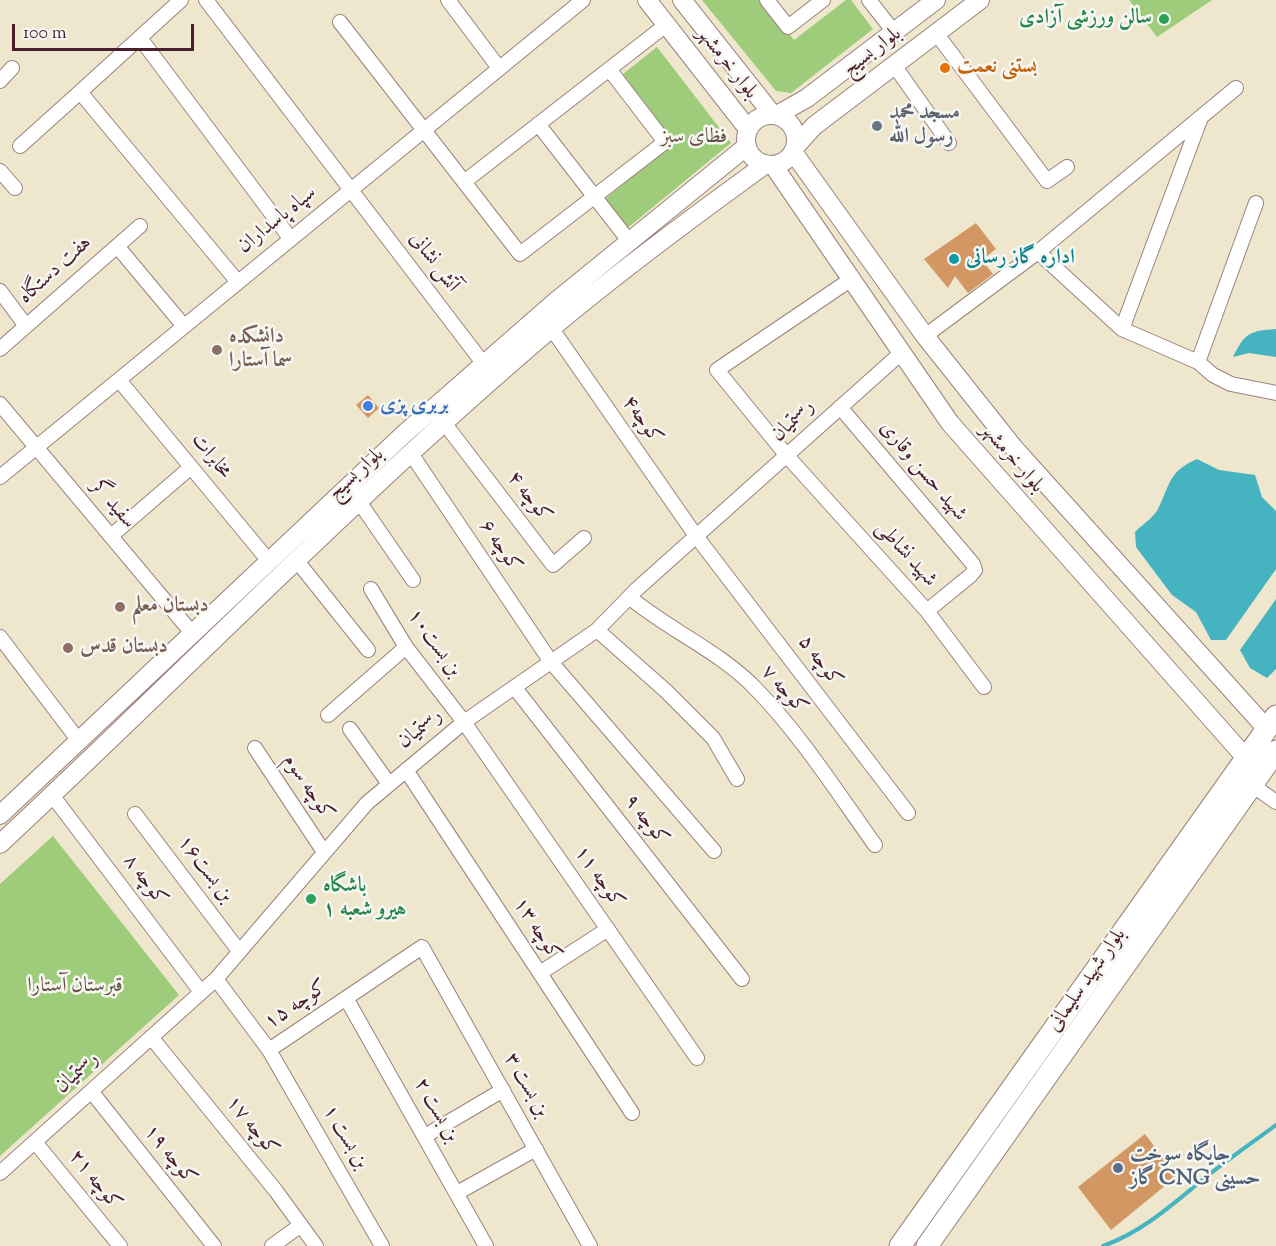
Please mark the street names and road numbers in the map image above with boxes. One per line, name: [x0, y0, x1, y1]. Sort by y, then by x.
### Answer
street label: بلوار خرمشهر: [690, 23, 762, 105]
street label: بلوار بسیج: [839, 23, 907, 83]
street label: سپاه پاسداران: [233, 182, 323, 260]
street label: آتش نشانی: [402, 228, 464, 298]
street label: هفت دستگاه: [14, 232, 98, 310]
street label: کوچه۴: [615, 392, 667, 450]
street label: رستمیان: [767, 395, 821, 449]
street label: شهید حسن وقاری: [873, 417, 971, 527]
street label: بلوار خرمشهر: [974, 419, 1048, 499]
street label: مخابرات: [184, 429, 236, 485]
street label: بلوار بسیج: [324, 443, 390, 507]
street label: کوچه ۴: [500, 467, 556, 529]
street label: سفید گر: [84, 475, 140, 535]
street label: کوچه ۶: [472, 516, 526, 578]
street label: شهید نشاطی: [869, 517, 941, 593]
street label: بن بست۱۰: [400, 605, 466, 683]
street label: کوچه ۵: [791, 631, 847, 693]
street label: کوچه ۷: [754, 661, 812, 721]
street label: رستمیان: [393, 704, 449, 756]
street label: کوچه سوم: [276, 750, 338, 826]
street label: کوچه ۹: [617, 790, 673, 852]
street label: بن بست۱۶: [170, 831, 238, 909]
street label: کوچه ۱۱: [567, 842, 629, 914]
street label: کوچه ۸: [116, 850, 172, 912]
street label: کوچه ۱۳: [506, 893, 566, 967]
street label: بلوار شهید سلیمانی: [1043, 924, 1133, 1038]
street label: کوچه ۱۵: [261, 976, 333, 1036]
street label: رستمیان: [51, 1048, 105, 1100]
street label: بن بست ۳: [497, 1049, 553, 1123]
street label: بن بست ۲: [407, 1074, 463, 1148]
street label: کوچه ۱۷: [219, 1092, 283, 1162]
street label: بن بست ۱: [315, 1101, 373, 1175]
street label: کوچه ۱۹: [137, 1121, 201, 1191]
street label: کوچه ۲۱: [62, 1146, 126, 1216]

